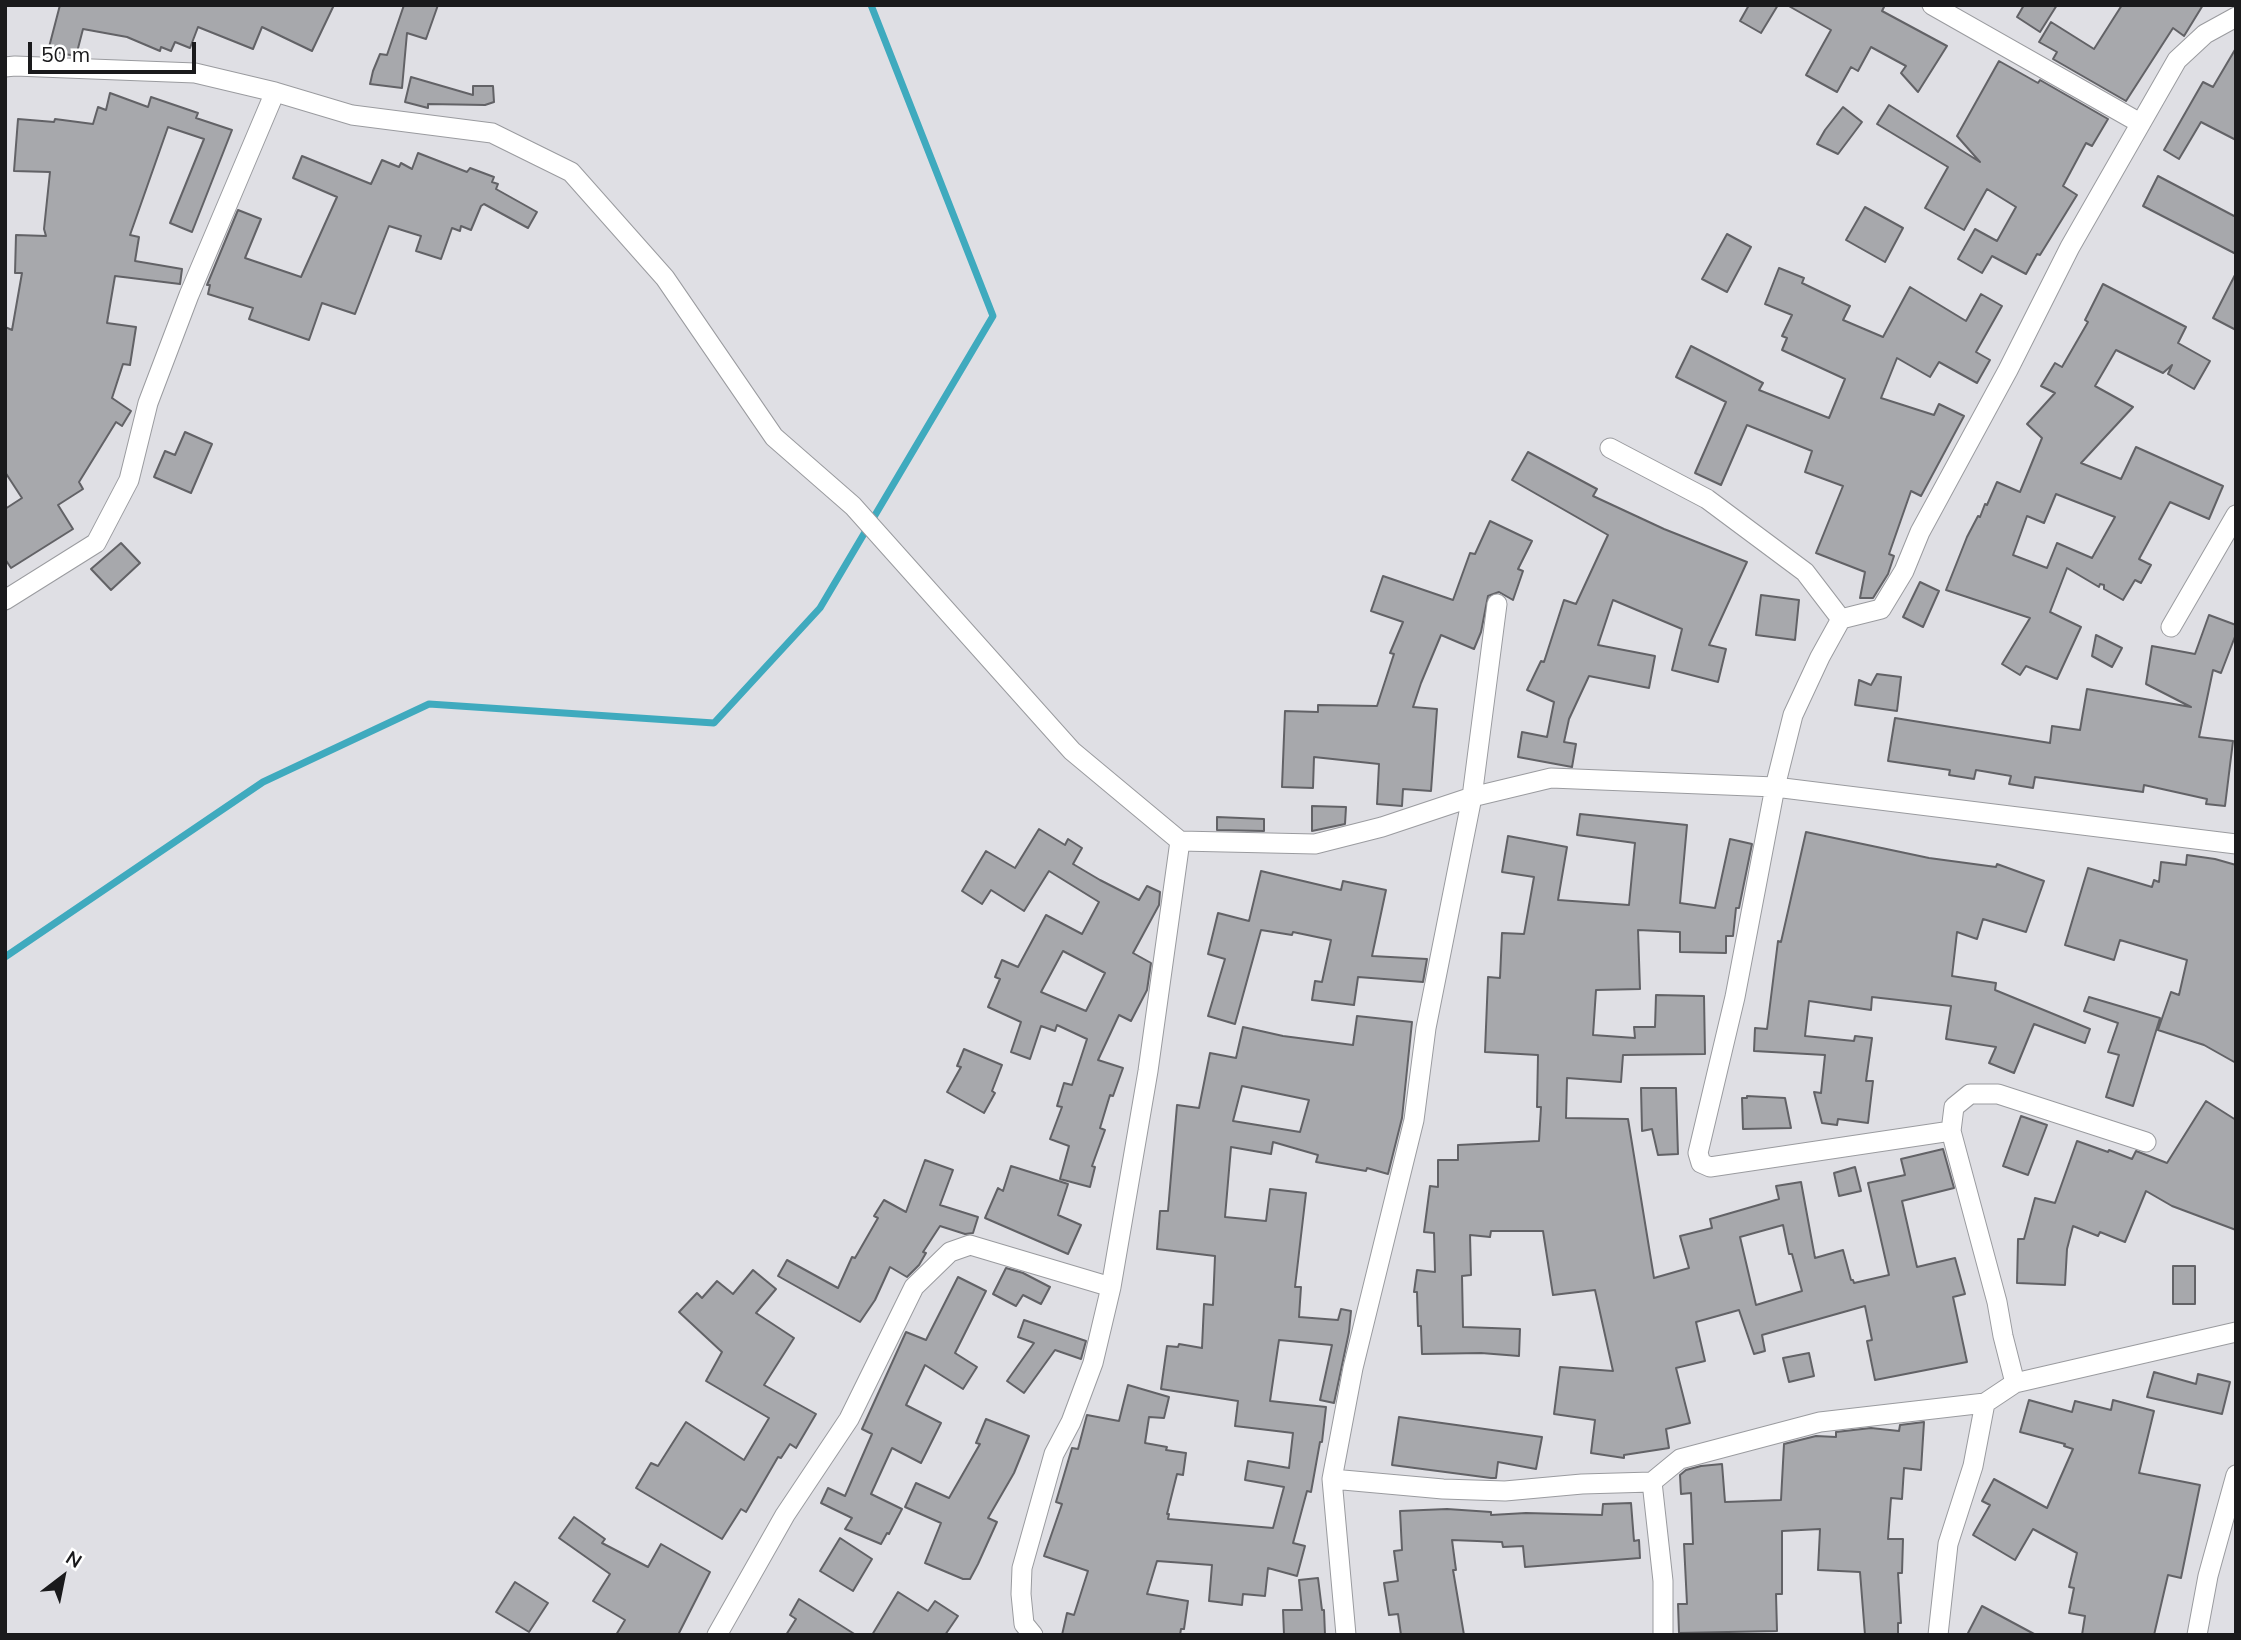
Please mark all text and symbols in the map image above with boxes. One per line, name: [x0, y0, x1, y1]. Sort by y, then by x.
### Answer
scale bar: [32, 28, 200, 72]
text: 50 m: [41, 41, 90, 67]
north arrow: [28, 1542, 98, 1612]
text: N: [62, 1545, 87, 1573]

